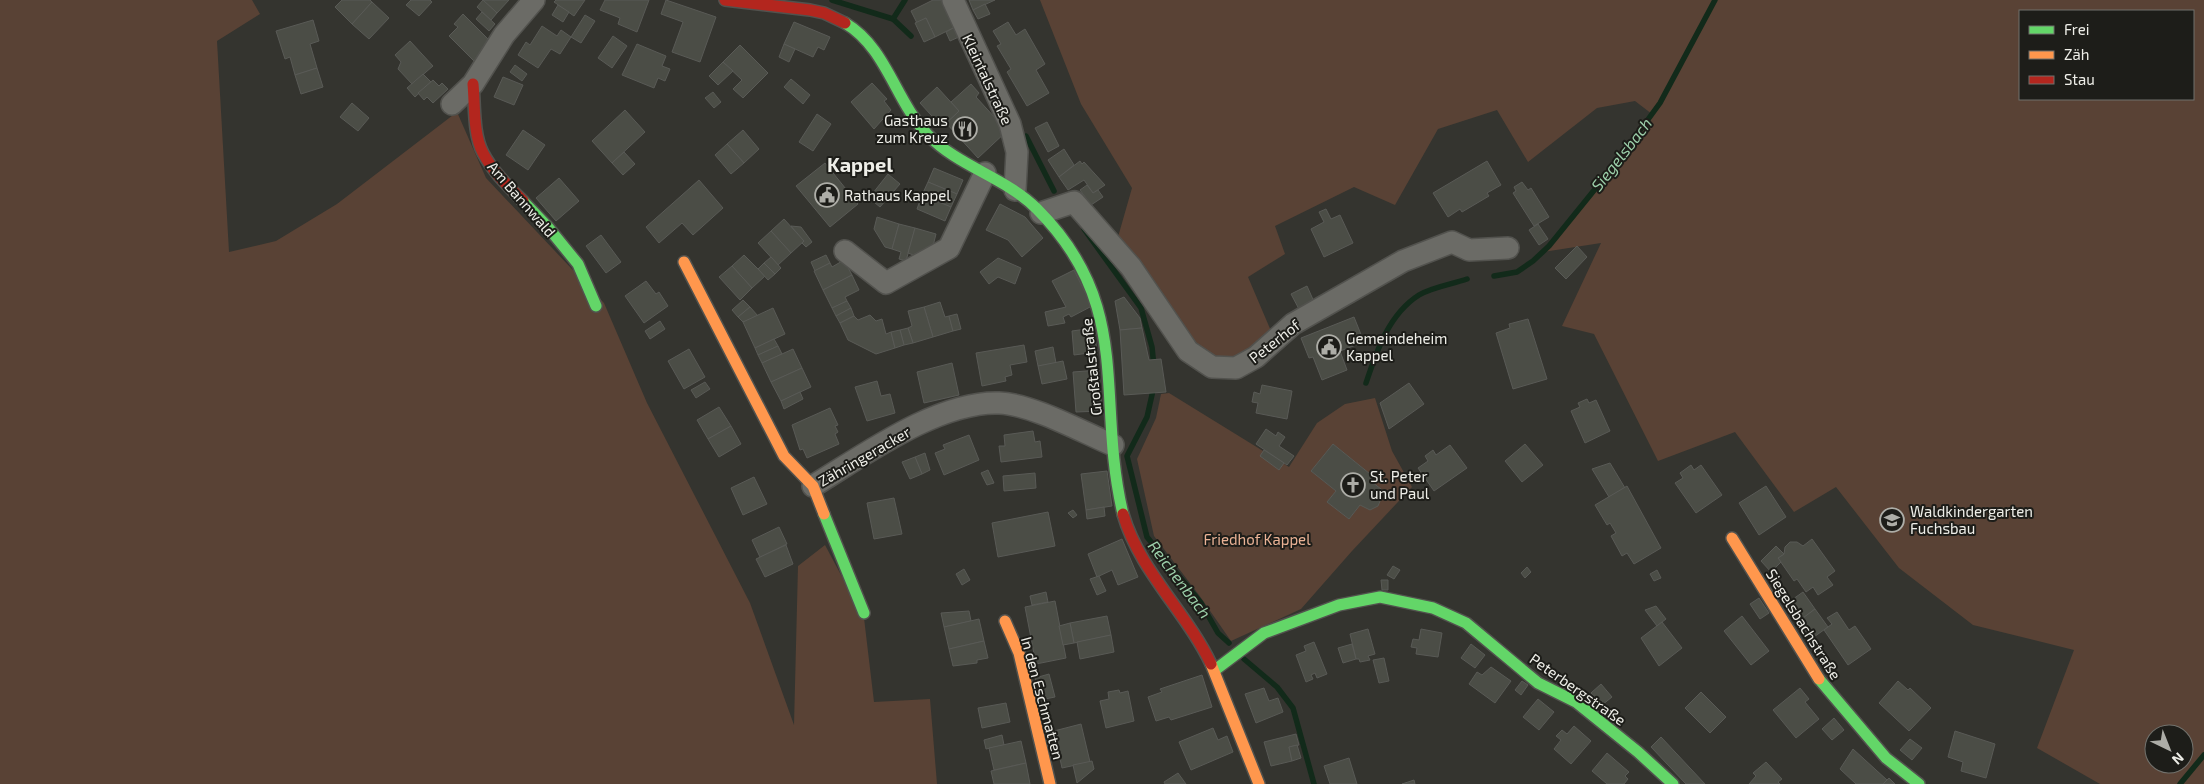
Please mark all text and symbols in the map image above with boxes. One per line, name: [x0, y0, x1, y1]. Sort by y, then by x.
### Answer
legend: [2019, 10, 2194, 100]
text: Frei: [2064, 20, 2089, 38]
street label: Kleintalstraße: [959, 31, 1017, 127]
text: Zäh: [2064, 45, 2089, 63]
text: Stau: [2064, 70, 2095, 88]
place label: Gasthaus zum Kreuz: [876, 111, 948, 146]
water label: Siegelsbach: [1587, 114, 1655, 194]
restaurant icon: Gasthaus zum Kreuz: [952, 116, 978, 142]
district label: Kappel: [827, 152, 893, 176]
street label: Am Bannwald: [484, 157, 560, 241]
public building icon: Rathaus Kappel: [814, 182, 840, 208]
place label: Rathaus Kappel: [844, 186, 951, 204]
street label: Peterhof: [1245, 315, 1303, 366]
street label: Großtalstraße: [1077, 317, 1105, 417]
place label: Gemeindeheim Kappel: [1346, 329, 1447, 364]
public building icon: Gemeindeheim Kappel: [1316, 334, 1342, 360]
street label: Zähringeracker: [815, 422, 913, 490]
place label: St. Peter und Paul: [1370, 467, 1430, 502]
church icon: St. Peter und Paul: [1340, 472, 1366, 498]
place label: Waldkindergarten Fuchsbau: [1910, 502, 2033, 537]
school or university icon: Waldkindergarten Fuchsbau: [1879, 507, 1905, 533]
park label: Friedhof Kappel: [1203, 530, 1311, 548]
water label: Reichenbach: [1145, 536, 1215, 622]
street label: Siegelsbachstraße: [1763, 565, 1845, 683]
street label: In den Eschmatten: [1018, 635, 1068, 761]
street label: Peterbergstraße: [1526, 649, 1630, 729]
north arrow: [2144, 724, 2194, 774]
text: N: [2169, 749, 2188, 769]

